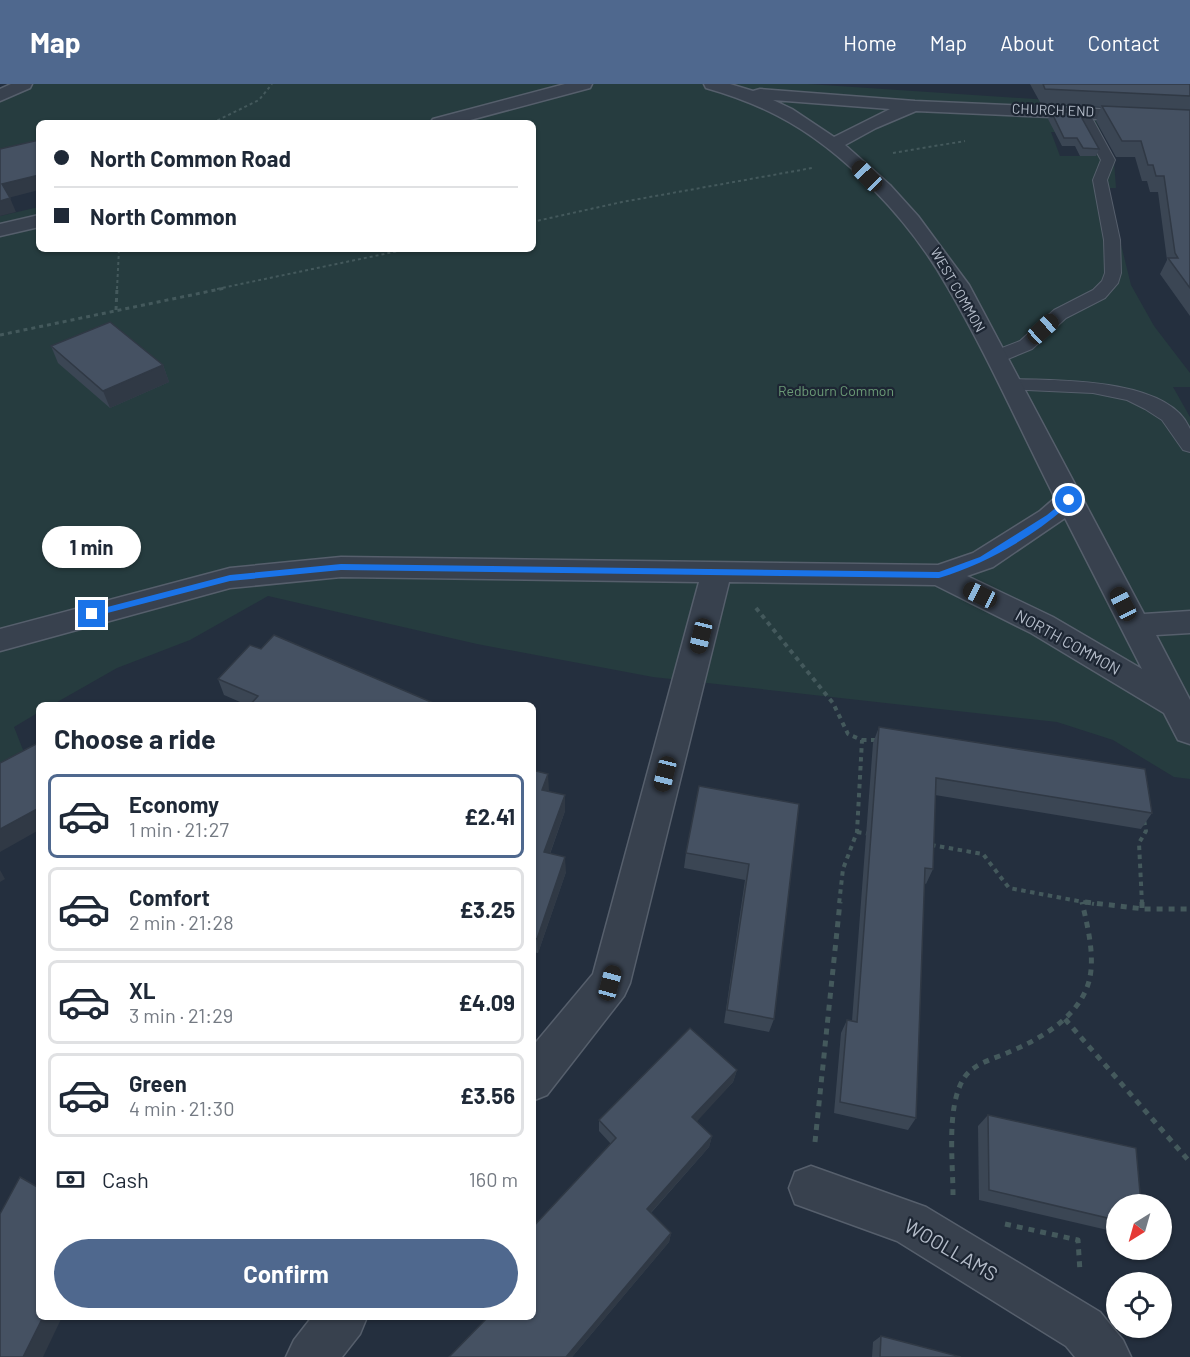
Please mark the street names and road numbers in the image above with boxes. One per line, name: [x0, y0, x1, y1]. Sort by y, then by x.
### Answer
street label: CHURCH END: [1012, 100, 1094, 119]
street label: WEST COMMON: [927, 245, 989, 335]
street label: NORTH COMMON: [1013, 605, 1124, 678]
street label: WOOLLAMS: [901, 1213, 1002, 1285]

